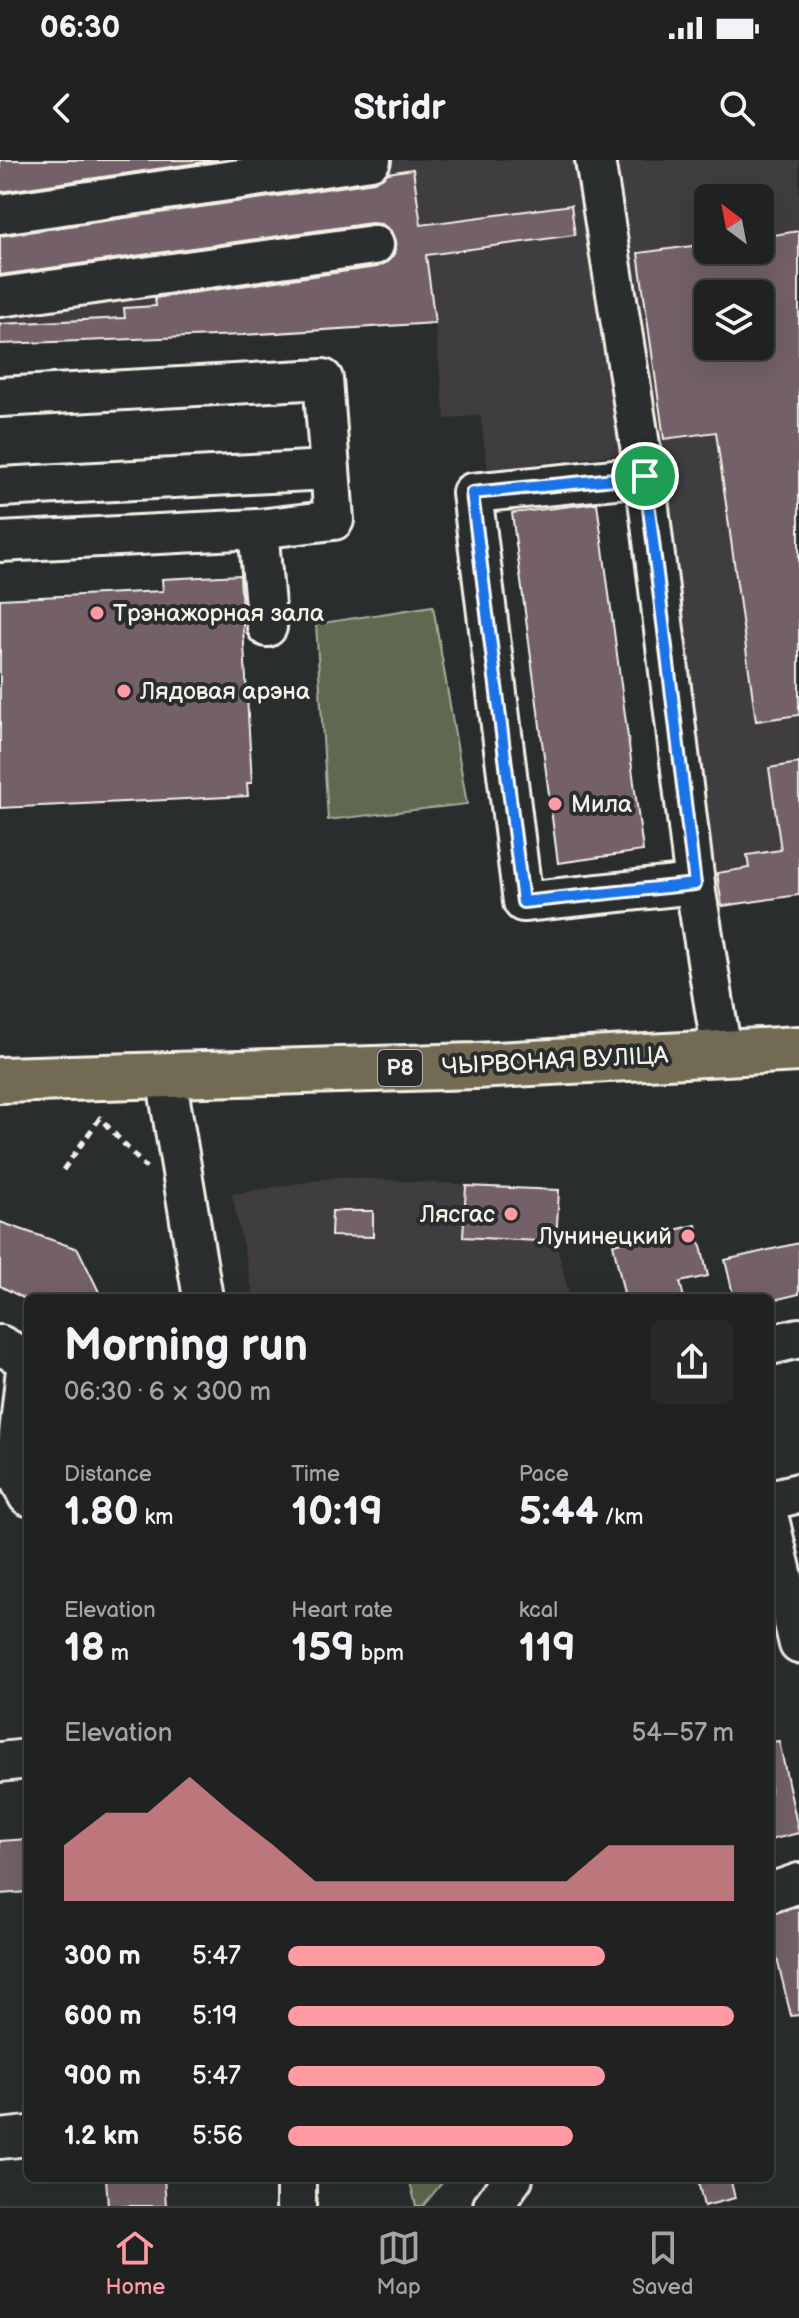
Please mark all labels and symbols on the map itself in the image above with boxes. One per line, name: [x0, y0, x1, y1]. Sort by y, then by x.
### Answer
north arrow: [694, 184, 774, 264]
pin: [611, 442, 679, 510]
place label: Трэнажорная зала: [113, 599, 324, 628]
marker: Трэнажорная зала: [88, 604, 106, 622]
place label: Лядовая арэна: [139, 677, 310, 706]
marker: Лядовая арэна: [115, 682, 133, 700]
place label: Мила: [571, 790, 632, 819]
marker: Мила: [546, 795, 564, 813]
street label: ЧЫРВОНАЯ ВУЛІЦА: [441, 1041, 669, 1081]
road number: Р8: [378, 1050, 422, 1086]
place label: Лясгас: [419, 1200, 495, 1229]
marker: Лясгас: [502, 1205, 520, 1223]
place label: Лунинецкий: [537, 1222, 672, 1251]
marker: Лунинецкий: [679, 1227, 697, 1245]

